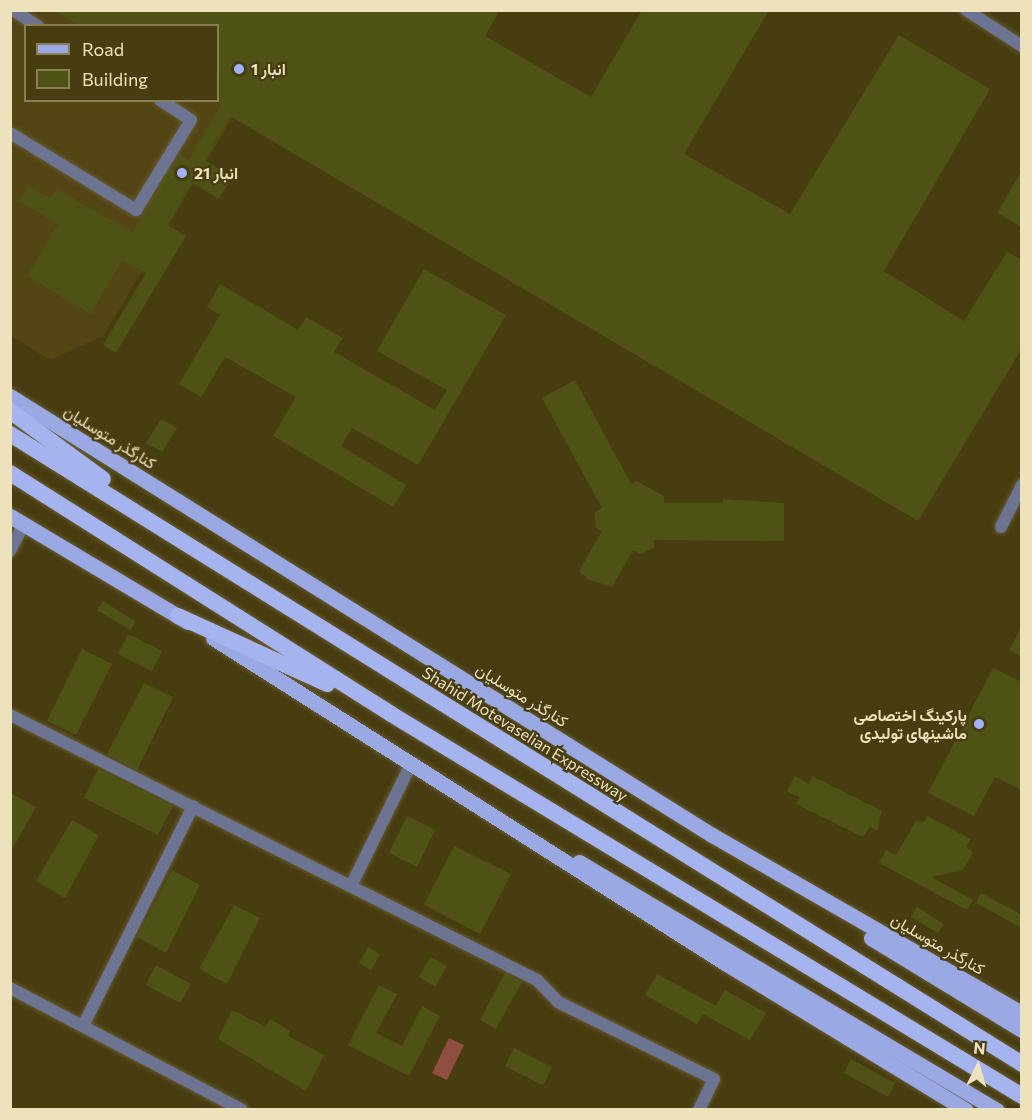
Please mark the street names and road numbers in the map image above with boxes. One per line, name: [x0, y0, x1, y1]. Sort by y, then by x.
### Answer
street label: کنارگذر متوسلیان: [61, 401, 159, 473]
street label: کنارگذر متوسلیان: [473, 659, 571, 731]
street label: Shahid Motevaselian Expressway: [419, 663, 631, 805]
street label: کنارگذر متوسلیان: [888, 910, 988, 978]

